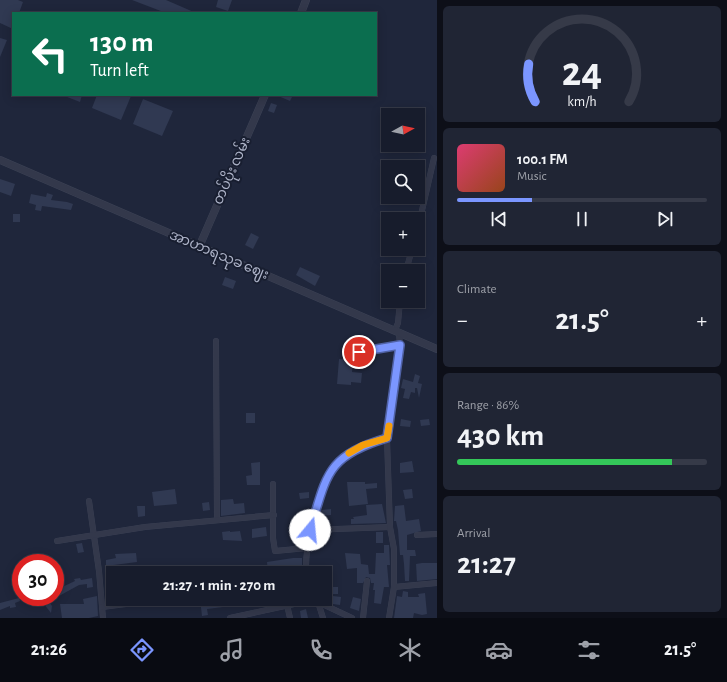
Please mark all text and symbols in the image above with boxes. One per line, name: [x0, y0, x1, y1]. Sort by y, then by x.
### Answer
icon: left: [24, 28, 76, 80]
text: 130 m: [90, 29, 154, 57]
text: 24: [562, 52, 602, 93]
text: Turn left: [90, 62, 149, 80]
text: km/h: [567, 95, 597, 109]
north arrow: [381, 108, 425, 152]
map controls: [381, 108, 425, 308]
street label: တပ်ပိုး လမ်း: [207, 134, 257, 208]
text: 100.1 FM: [517, 152, 568, 167]
button: search: [381, 160, 425, 204]
text: Music: [517, 170, 547, 183]
icon: previous: [488, 208, 510, 230]
icon: pause: [571, 208, 593, 230]
icon: next: [654, 208, 676, 230]
button: +: [381, 212, 425, 256]
street label: အာဟာရသုခ ဈေး: [166, 228, 271, 286]
button: −: [381, 264, 425, 308]
text: Climate: [457, 283, 496, 296]
text: 21.5°: [555, 305, 609, 335]
text: −: [457, 309, 468, 331]
text: +: [696, 309, 707, 331]
pin: [342, 335, 376, 369]
icon: arrive: [348, 341, 370, 363]
text: Range · 86%: [457, 399, 519, 412]
text: 430 km: [457, 421, 544, 451]
position arrow: [289, 509, 331, 551]
text: Arrival: [457, 527, 490, 540]
text: 21:27: [457, 549, 516, 579]
speed limit sign: 30: [12, 554, 64, 606]
text: 21:27 · 1 min · 270 m: [163, 578, 275, 593]
icon: directions: [128, 636, 156, 664]
icon: music: [218, 636, 246, 664]
icon: phone: [307, 636, 335, 664]
icon: climate: [396, 636, 424, 664]
icon: car: [485, 636, 513, 664]
icon: filters: [575, 636, 603, 664]
text: 21:26: [31, 641, 67, 659]
text: 21.5°: [664, 641, 696, 659]

